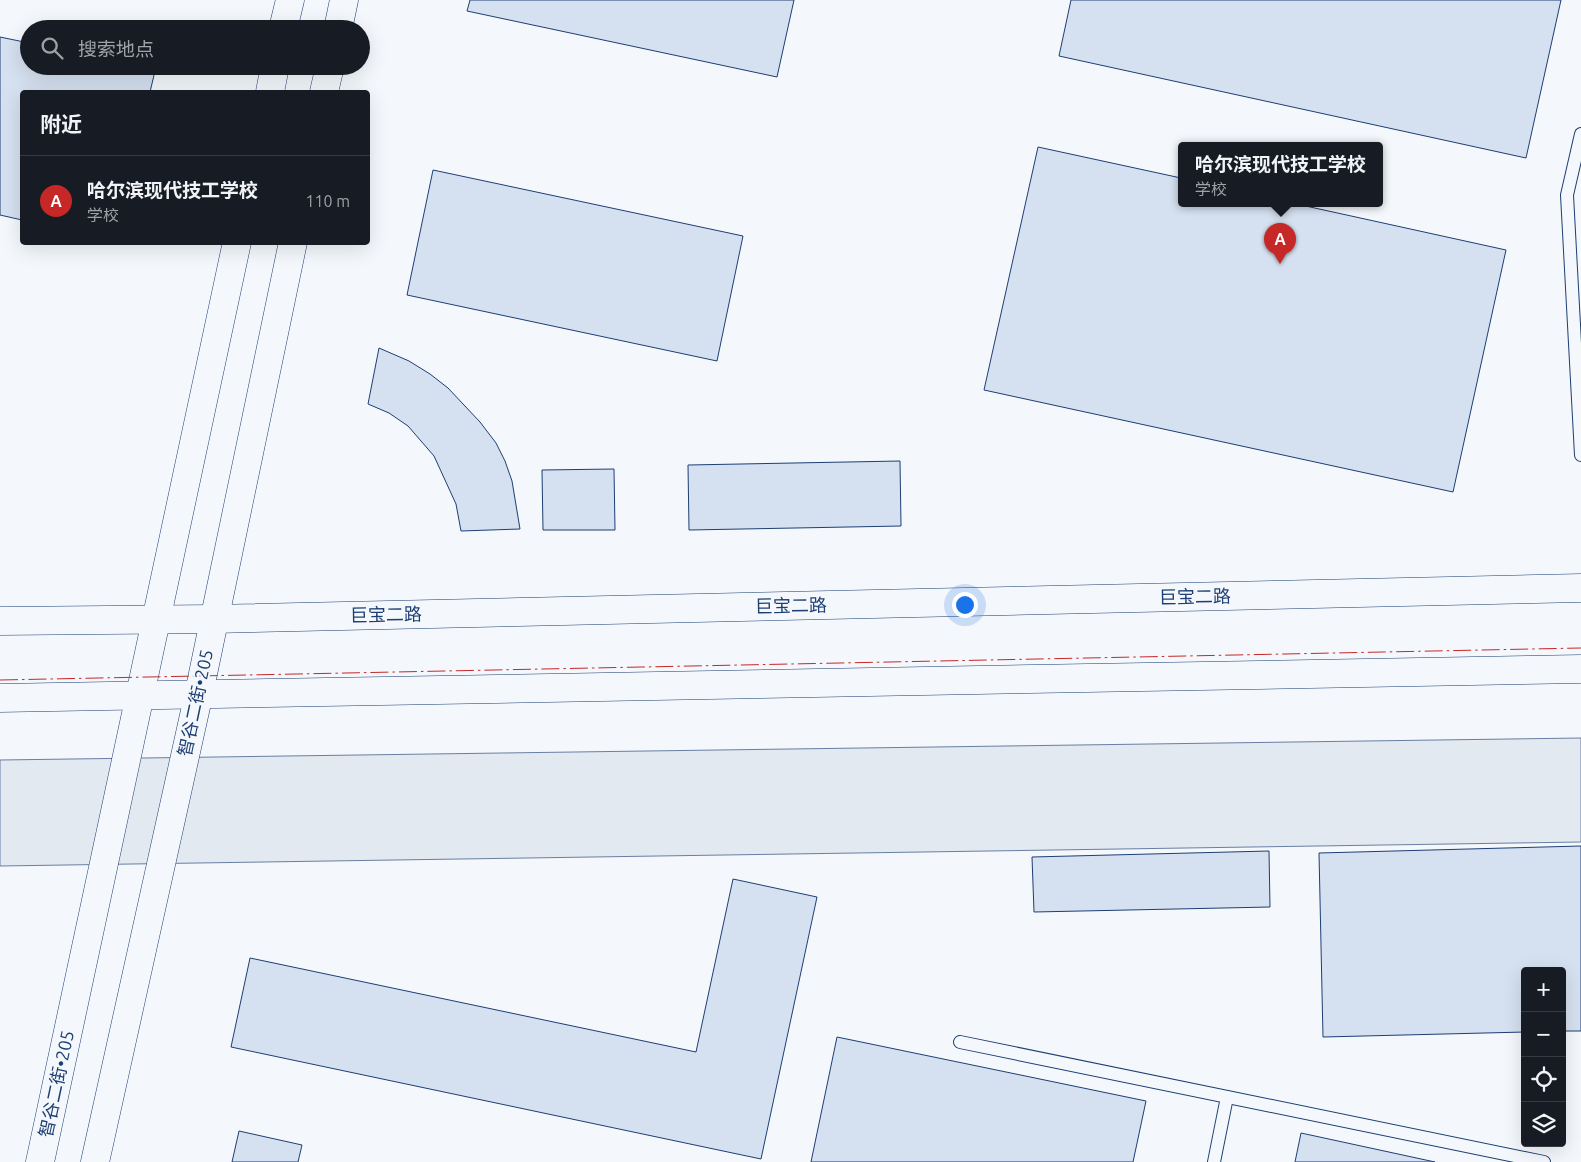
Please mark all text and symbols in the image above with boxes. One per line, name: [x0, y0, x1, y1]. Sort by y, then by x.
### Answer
search box: [20, 20, 370, 75]
icon: search: [38, 34, 66, 62]
text: 搜索地点: [78, 38, 154, 60]
text: 附近: [40, 112, 82, 136]
popup: [1178, 142, 1383, 207]
text: 哈尔滨现代技工学校: [1195, 153, 1366, 175]
text: 哈尔滨现代技工学校: [87, 179, 258, 201]
text: 学校: [1195, 180, 1227, 198]
text: A: [50, 192, 62, 210]
text: 110 m: [305, 192, 350, 210]
text: 学校: [87, 206, 119, 224]
pin: A: [1264, 223, 1296, 264]
street label: 巨宝二路: [1159, 585, 1231, 607]
your location: [952, 592, 978, 618]
street label: 巨宝二路: [755, 594, 827, 616]
street label: 巨宝二路: [350, 603, 422, 625]
street label: 智谷二街•205: [174, 647, 216, 758]
map controls: [1521, 967, 1566, 1147]
button: +: [1521, 967, 1566, 1012]
button: −: [1521, 1012, 1566, 1057]
street label: 智谷二街•205: [35, 1028, 77, 1139]
button: locate: [1521, 1057, 1566, 1102]
button: layers: [1521, 1102, 1566, 1147]

